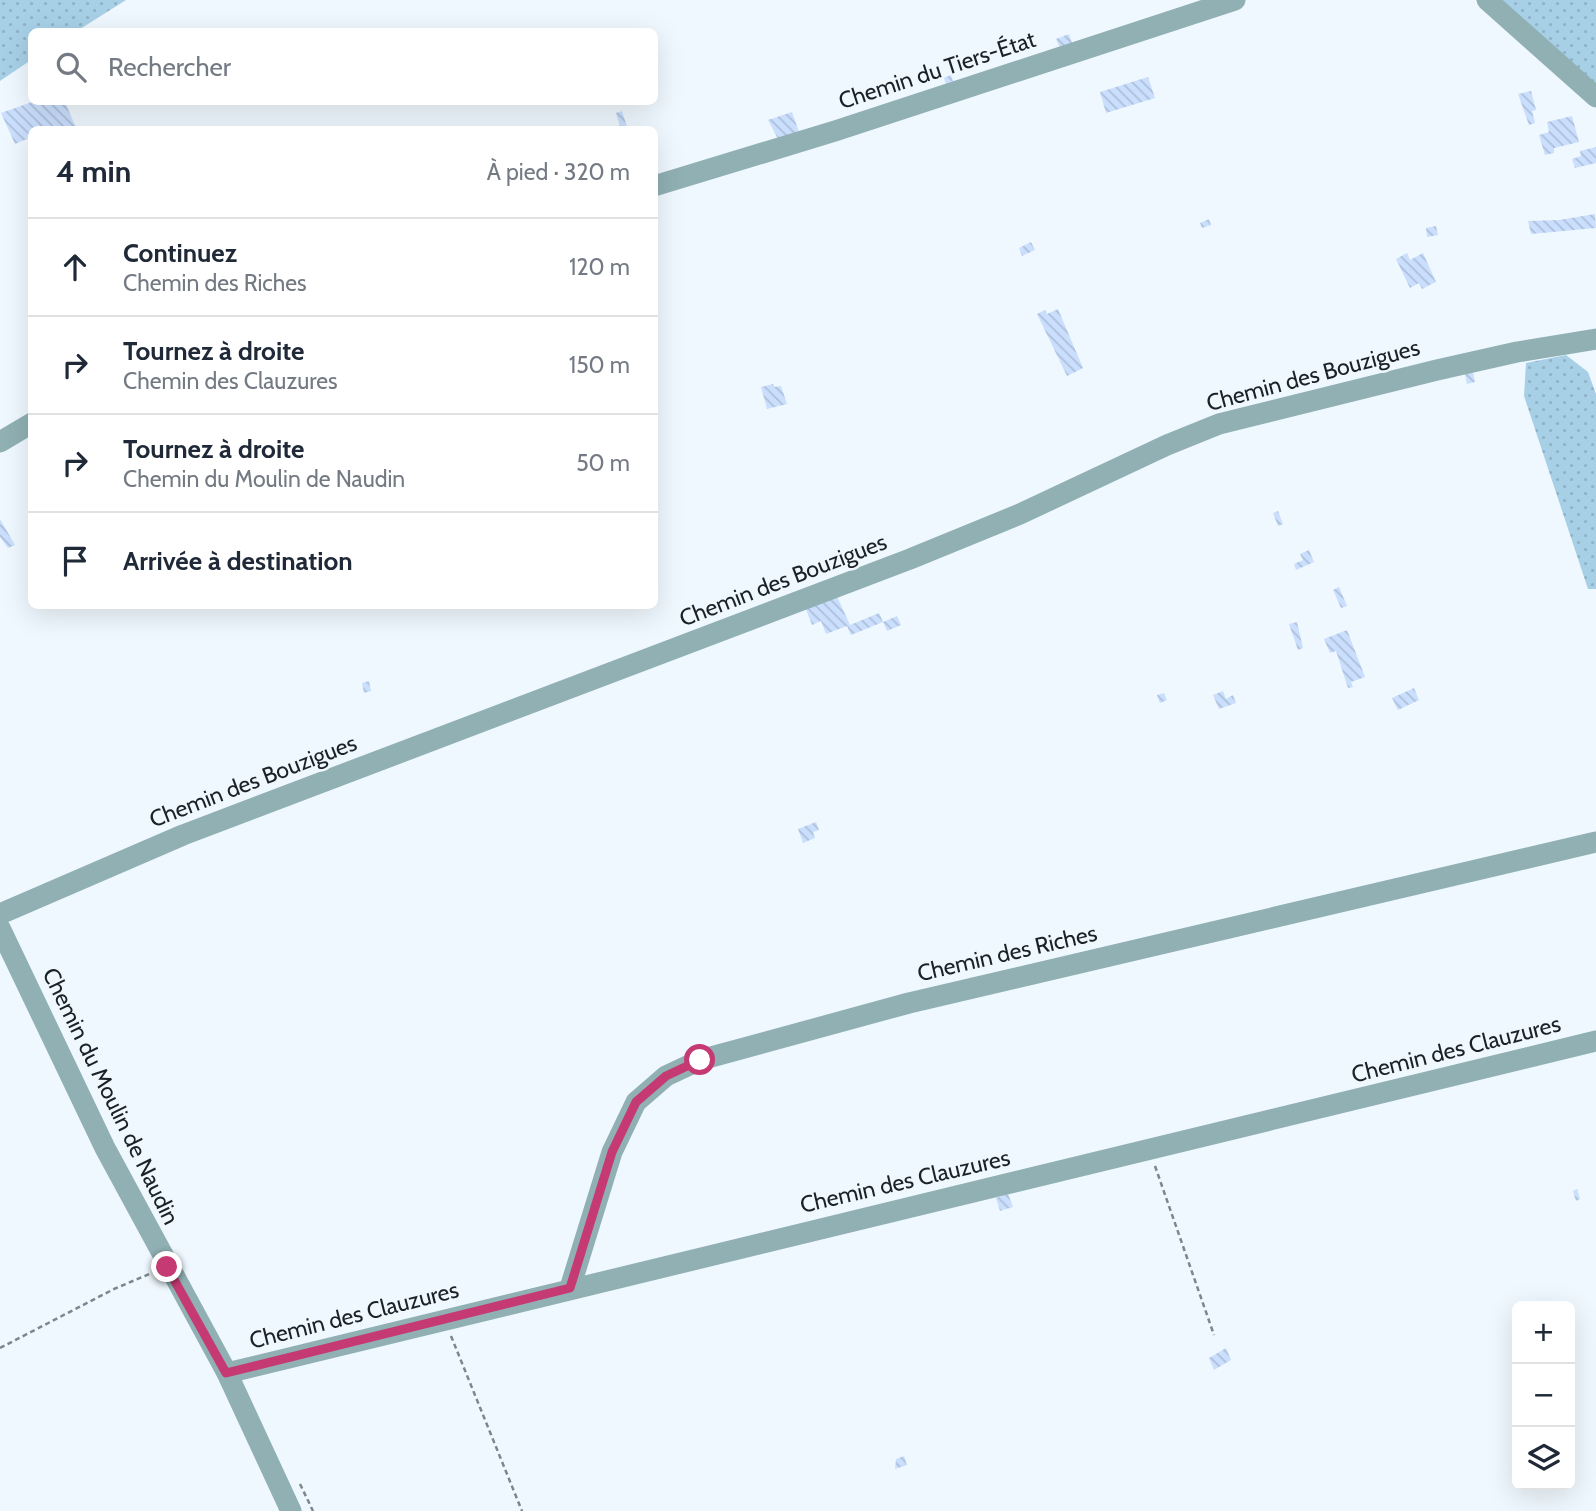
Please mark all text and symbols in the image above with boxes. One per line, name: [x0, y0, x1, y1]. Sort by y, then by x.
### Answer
street label: Chemin du Tiers-État: [835, 24, 1039, 115]
search box: [28, 28, 658, 105]
icon: search: [52, 48, 90, 86]
text: Rechercher: [108, 51, 231, 83]
text: 4 min: [56, 153, 131, 190]
text: À pied · 320 m: [487, 158, 630, 186]
text: Continuez: [123, 237, 237, 269]
icon: ahead: [56, 248, 94, 286]
text: 120 m: [569, 253, 630, 281]
text: Chemin des Riches: [123, 269, 307, 297]
street label: Chemin des Bouzigues: [1203, 333, 1423, 417]
text: Tournez à droite: [123, 335, 305, 367]
icon: right: [56, 346, 94, 384]
text: 150 m: [569, 351, 630, 379]
text: Chemin des Clauzures: [123, 367, 338, 395]
text: Tournez à droite: [123, 433, 305, 465]
icon: right: [56, 444, 94, 482]
text: 50 m: [576, 449, 630, 477]
text: Chemin du Moulin de Naudin: [123, 465, 405, 493]
street label: Chemin des Bouzigues: [675, 528, 891, 632]
icon: arrive: [56, 542, 94, 580]
text: Arrivée à destination: [123, 545, 353, 577]
street label: Chemin des Bouzigues: [145, 729, 361, 833]
street label: Chemin des Riches: [914, 919, 1100, 987]
street label: Chemin du Moulin de Naudin: [37, 963, 185, 1229]
street label: Chemin des Clauzures: [1349, 1009, 1563, 1089]
route start: [684, 1044, 715, 1075]
street label: Chemin des Clauzures: [797, 1143, 1013, 1219]
route end: [151, 1251, 182, 1282]
street label: Chemin des Clauzures: [247, 1275, 461, 1355]
map controls: [1512, 1301, 1575, 1490]
button: +: [1512, 1301, 1575, 1364]
button: −: [1512, 1364, 1575, 1427]
button: layers: [1512, 1427, 1575, 1490]

